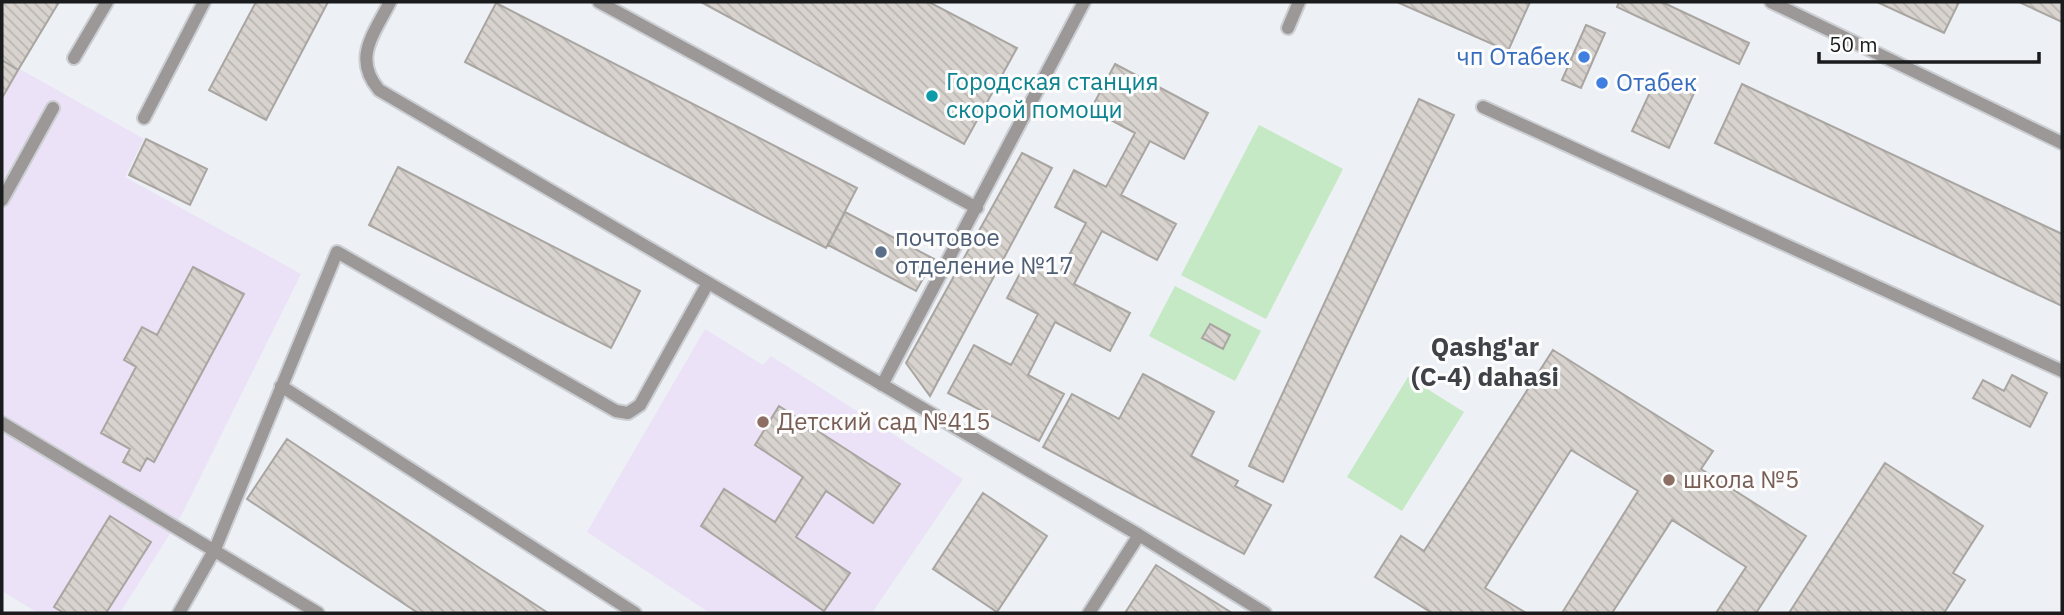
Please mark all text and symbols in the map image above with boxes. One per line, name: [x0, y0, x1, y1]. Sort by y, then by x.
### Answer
scale bar: [1819, 21, 2039, 65]
text: 50 m: [1829, 30, 1878, 58]
place label: чп Отабек: [1457, 40, 1570, 72]
marker: чп Отабек: [1576, 49, 1592, 65]
place label: Городская станция скорой помощи: [946, 65, 1158, 125]
place label: Отабек: [1616, 66, 1697, 98]
marker: Отабек: [1594, 75, 1610, 91]
marker: Городская станция скорой помощи: [924, 88, 940, 104]
place label: почтовое отделение №17: [895, 221, 1074, 281]
marker: почтовое отделение №17: [873, 244, 889, 260]
district label: Qashg'ar (C-4) dahasi: [1411, 329, 1559, 393]
place label: Детский сад №415: [777, 405, 991, 437]
marker: Детский сад №415: [755, 414, 771, 430]
place label: школа №5: [1683, 463, 1799, 495]
marker: школа №5: [1661, 472, 1677, 488]

